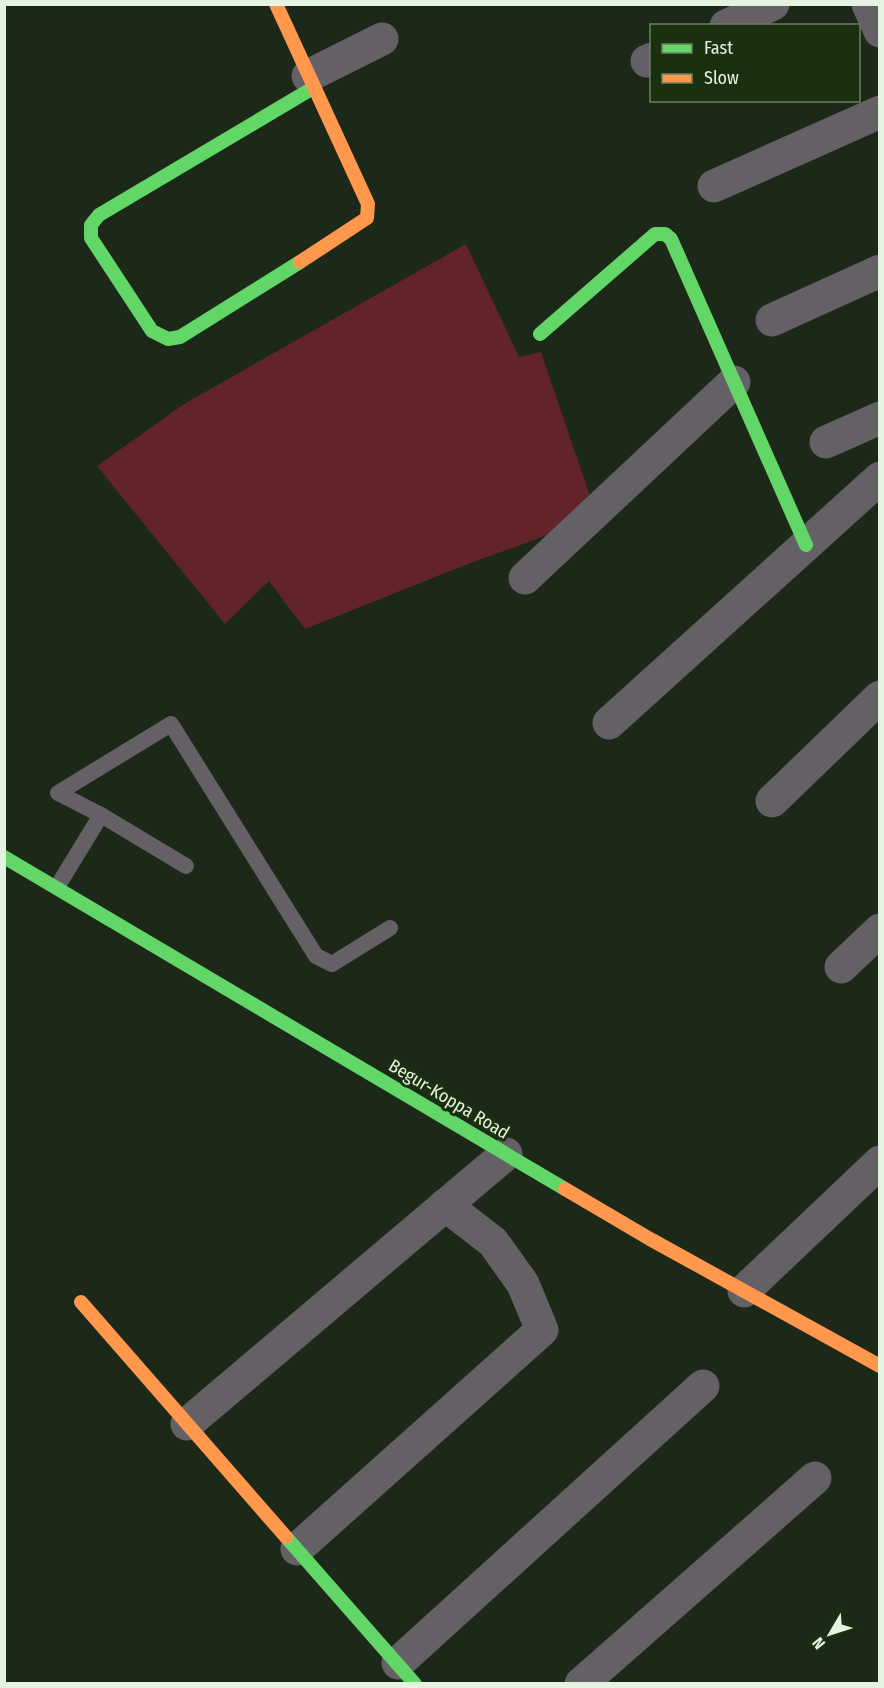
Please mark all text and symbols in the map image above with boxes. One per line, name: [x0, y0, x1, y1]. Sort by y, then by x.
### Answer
legend: [650, 24, 860, 102]
text: Fast: [704, 37, 733, 59]
text: Slow: [704, 67, 739, 89]
street label: Begur-Koppa Road: [385, 1054, 513, 1144]
north arrow: [800, 1604, 860, 1664]
text: N: [808, 1633, 829, 1653]

